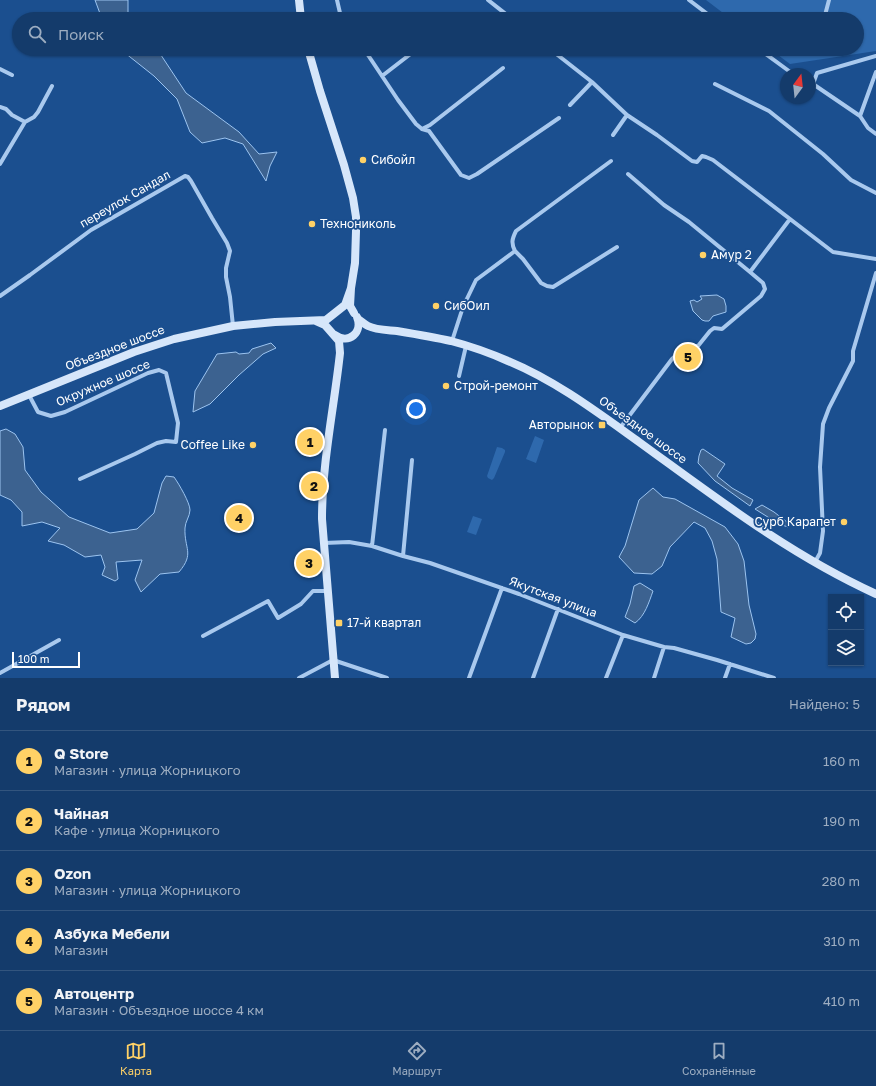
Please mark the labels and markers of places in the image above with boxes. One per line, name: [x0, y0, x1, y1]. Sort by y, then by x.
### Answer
place label: Сибойл: [371, 152, 415, 167]
marker: Сибойл: [358, 155, 368, 165]
place label: Технониколь: [320, 216, 396, 231]
marker: Технониколь: [307, 219, 317, 229]
place label: Амур 2: [711, 247, 752, 262]
marker: Амур 2: [698, 250, 708, 260]
place label: СибОил: [444, 298, 490, 313]
marker: СибОил: [431, 301, 441, 311]
pin: 5: [675, 342, 701, 372]
place label: Строй-ремонт: [454, 378, 538, 393]
marker: Строй-ремонт: [441, 381, 451, 391]
place label: Авторынок: [529, 417, 594, 432]
marker: Авторынок: [597, 420, 607, 430]
pin: 1: [297, 427, 323, 457]
place label: Coffee Like: [181, 437, 245, 452]
marker: Coffee Like: [248, 440, 258, 450]
pin: 2: [301, 471, 327, 501]
pin: 4: [226, 503, 252, 533]
place label: Сурб Карапет: [754, 514, 836, 529]
marker: Сурб Карапет: [839, 517, 849, 527]
pin: 3: [296, 548, 322, 578]
place label: 17-й квартал: [347, 615, 421, 630]
marker: 17-й квартал: [334, 618, 344, 628]

